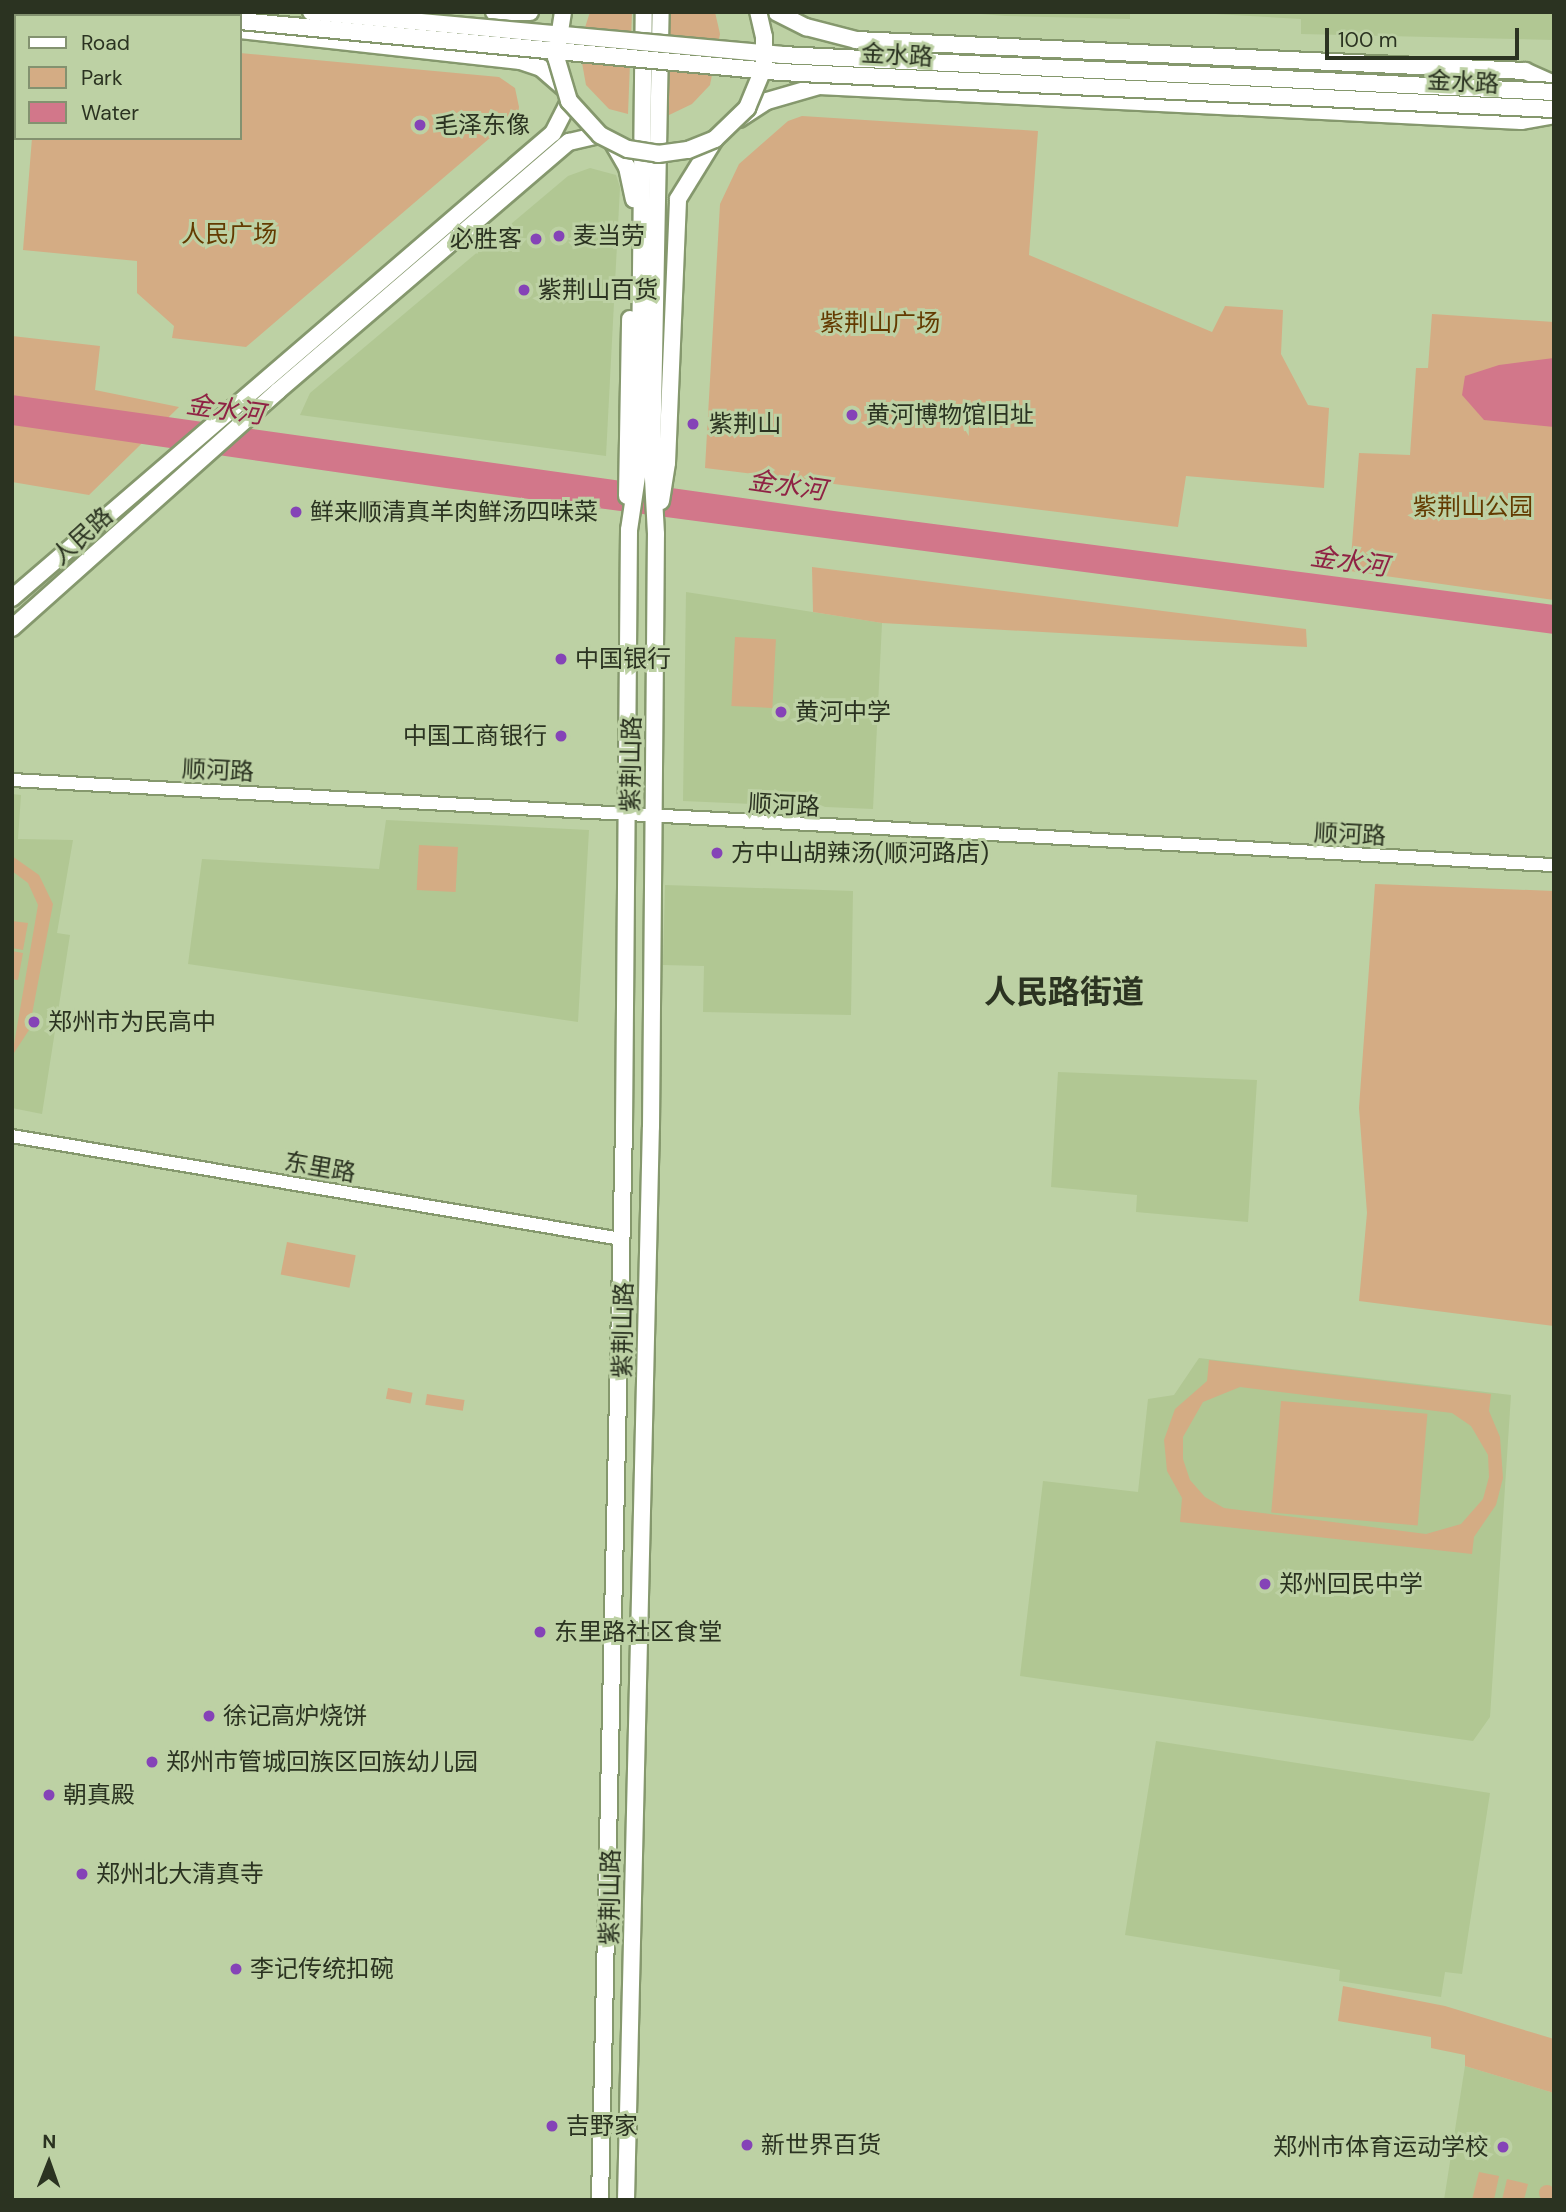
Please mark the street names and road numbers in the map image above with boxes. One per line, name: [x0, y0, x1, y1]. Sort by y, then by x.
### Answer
street label: 金水路: [860, 39, 934, 71]
street label: 金水路: [1426, 66, 1500, 98]
street label: 人民路: [46, 501, 118, 571]
street label: 紫荆山路: [616, 716, 646, 812]
street label: 顺河路: [181, 754, 255, 786]
street label: 顺河路: [747, 789, 821, 821]
street label: 顺河路: [1313, 818, 1387, 850]
street label: 东里路: [282, 1147, 358, 1187]
street label: 紫荆山路: [608, 1282, 638, 1378]
street label: 紫荆山路: [595, 1849, 625, 1945]

